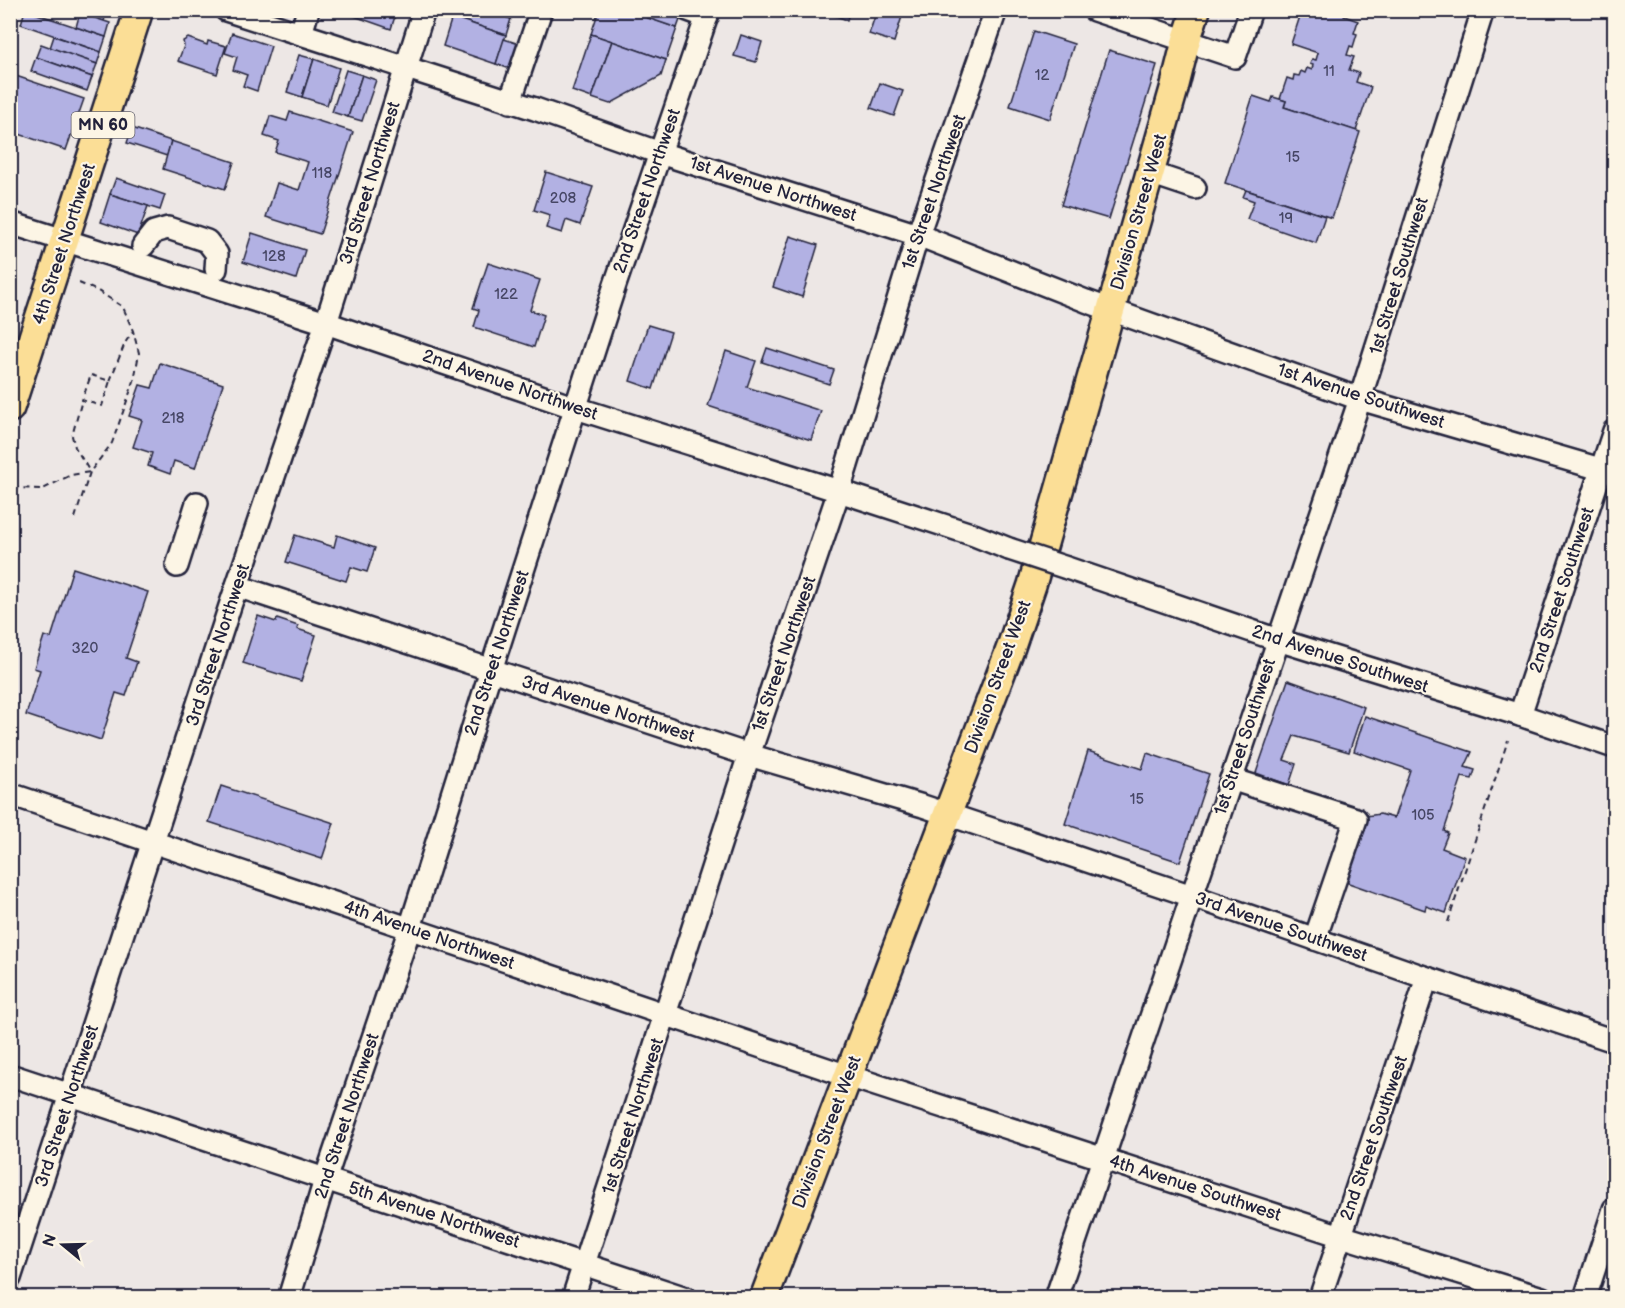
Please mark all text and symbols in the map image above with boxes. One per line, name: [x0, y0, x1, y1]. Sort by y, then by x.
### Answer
house number: 11: [1323, 62, 1335, 81]
house number: 12: [1035, 66, 1049, 85]
street label: 3rd Street Northwest: [335, 99, 405, 267]
street label: 2nd Street Northwest: [609, 105, 685, 276]
street label: 1st Street Northwest: [898, 111, 971, 273]
road number: MN 60: [72, 112, 134, 138]
street label: Division Street West: [1107, 131, 1171, 293]
house number: 15: [1286, 148, 1300, 167]
street label: 1st Avenue Northwest: [687, 152, 860, 226]
street label: 4th Street Northwest: [28, 160, 100, 327]
house number: 118: [312, 164, 332, 183]
house number: 208: [550, 189, 576, 208]
street label: 1st Street Southwest: [1365, 194, 1433, 357]
house number: 19: [1279, 209, 1293, 228]
house number: 128: [262, 247, 286, 266]
house number: 122: [494, 285, 518, 304]
street label: 2nd Avenue Northwest: [420, 345, 601, 425]
street label: 1st Avenue Southwest: [1275, 359, 1448, 433]
house number: 218: [161, 409, 185, 428]
street label: 2nd Street Southwest: [1525, 504, 1599, 675]
street label: 3rd Street Northwest: [182, 561, 254, 729]
street label: 2nd Street Northwest: [460, 567, 534, 738]
street label: 1st Street Northwest: [748, 573, 821, 735]
street label: Division Street West: [960, 597, 1036, 757]
street label: 2nd Avenue Southwest: [1249, 621, 1431, 698]
house number: 320: [72, 639, 99, 658]
street label: 1st Street Southwest: [1210, 656, 1280, 818]
street label: 3rd Avenue Northwest: [519, 671, 698, 747]
house number: 15: [1130, 790, 1144, 809]
house number: 105: [1411, 806, 1435, 825]
street label: 3rd Avenue Southwest: [1192, 888, 1370, 966]
street label: 4th Avenue Northwest: [341, 896, 518, 974]
street label: 3rd Street Northwest: [31, 1022, 103, 1190]
street label: 2nd Street Northwest: [310, 1030, 384, 1201]
street label: 1st Street Northwest: [598, 1035, 668, 1197]
street label: Division Street West: [788, 1052, 866, 1211]
street label: 2nd Street Southwest: [1336, 1052, 1412, 1223]
street label: 4th Avenue Southwest: [1106, 1150, 1284, 1226]
street label: 5th Avenue Northwest: [346, 1177, 523, 1253]
north arrow: [33, 1215, 93, 1275]
text: N: [39, 1232, 61, 1249]

